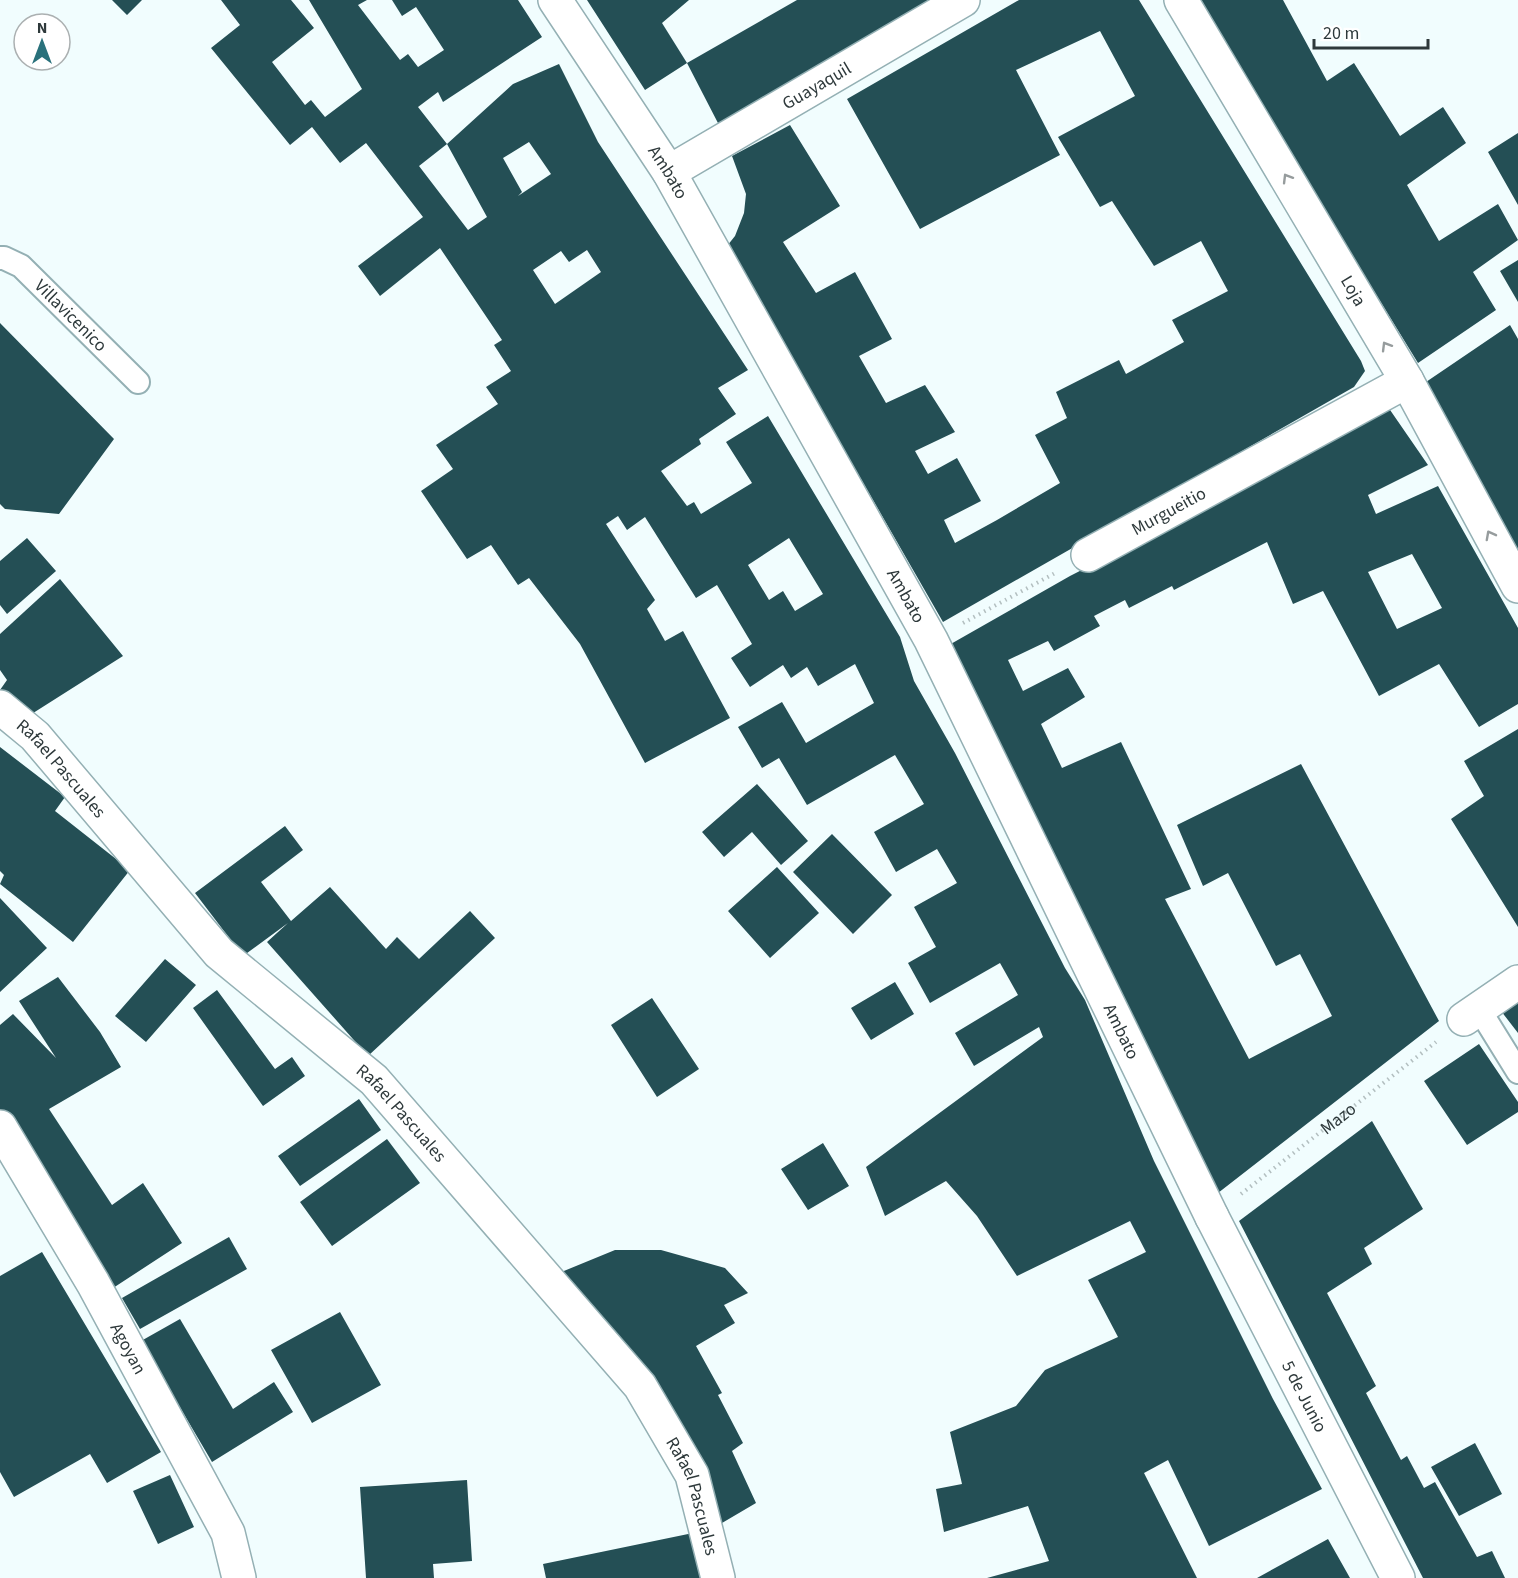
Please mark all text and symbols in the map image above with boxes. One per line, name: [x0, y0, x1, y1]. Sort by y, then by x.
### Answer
north arrow: [12, 12, 72, 72]
scale bar: [1314, 12, 1428, 50]
text: N: [37, 17, 47, 39]
text: 20 m: [1323, 21, 1359, 46]
street label: Guayaquil: [778, 56, 856, 116]
street label: Ambato: [642, 141, 694, 204]
one-way arrow: [1282, 174, 1294, 184]
street label: Loja: [1334, 271, 1372, 311]
street label: Villavicenico: [29, 274, 113, 358]
one-way arrow: [1382, 342, 1393, 352]
street label: Murgueitio: [1127, 481, 1211, 542]
one-way arrow: [1486, 531, 1497, 541]
street label: Ambato: [881, 564, 931, 628]
street label: Rafael Pascuales: [11, 714, 111, 824]
street label: Ambato: [1097, 1000, 1145, 1064]
street label: Rafael Pascuales: [351, 1058, 452, 1168]
street label: Mazo: [1315, 1097, 1362, 1141]
street label: Agoyan: [104, 1318, 152, 1379]
street label: 5 de Junio: [1275, 1357, 1333, 1437]
street label: Rafael Pascuales: [659, 1433, 724, 1558]

